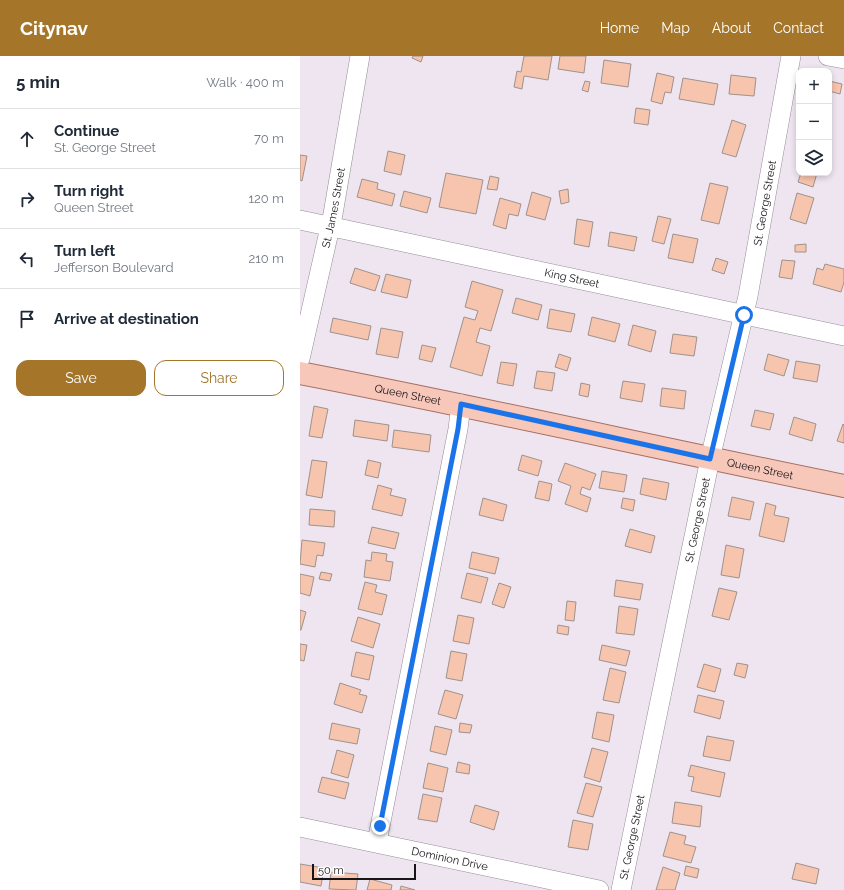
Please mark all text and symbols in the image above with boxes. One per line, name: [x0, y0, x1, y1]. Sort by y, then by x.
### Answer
text: Citynav: [20, 17, 88, 39]
text: Home: [600, 20, 639, 36]
text: Map: [661, 20, 690, 36]
text: About: [712, 20, 751, 36]
text: Contact: [773, 20, 824, 36]
map controls: [796, 68, 832, 176]
button: +: [796, 68, 832, 104]
text: 5 min: [16, 72, 60, 92]
text: Walk · 400 m: [206, 75, 284, 90]
button: −: [796, 104, 832, 140]
text: Continue: [54, 122, 119, 140]
icon: ahead: [16, 128, 38, 150]
text: 70 m: [254, 131, 284, 146]
text: St. George Street: [54, 140, 156, 155]
button: layers: [796, 140, 832, 176]
street label: St. George Street: [751, 159, 779, 247]
street label: St. James Street: [319, 166, 347, 249]
text: Turn right: [54, 182, 124, 200]
icon: right: [16, 188, 38, 210]
text: 120 m: [248, 191, 284, 206]
text: Queen Street: [54, 200, 134, 215]
text: Turn left: [54, 242, 115, 260]
icon: left: [16, 248, 38, 270]
text: 210 m: [248, 251, 284, 266]
text: Jefferson Boulevard: [54, 260, 174, 275]
street label: King Street: [543, 266, 601, 290]
route start: [735, 306, 753, 324]
icon: arrive: [16, 308, 38, 330]
text: Arrive at destination: [54, 310, 199, 328]
button: Save: [16, 360, 146, 396]
button: Share: [154, 360, 284, 396]
street label: Queen Street: [374, 381, 443, 408]
street label: Queen Street: [726, 455, 795, 482]
street label: St. George Street: [682, 476, 713, 563]
street label: St. George Street: [617, 793, 647, 881]
route end: [371, 817, 389, 835]
street label: Dominion Drive: [410, 844, 490, 873]
scale bar: [312, 862, 416, 881]
text: 50 m: [318, 864, 344, 877]

